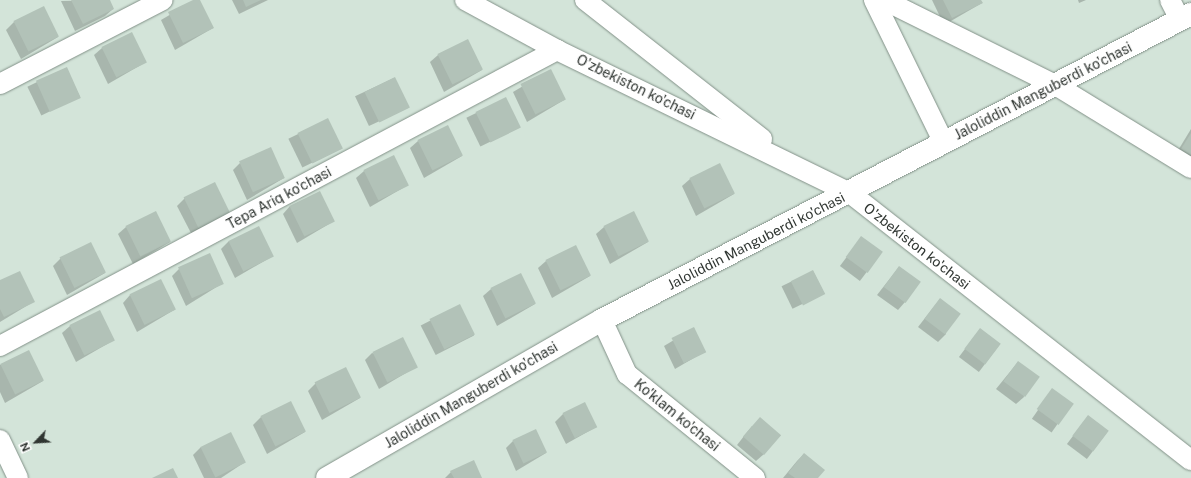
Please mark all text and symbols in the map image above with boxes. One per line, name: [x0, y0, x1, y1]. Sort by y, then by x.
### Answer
street label: Jaloliddin Manguberdi ko'chasi: [951, 39, 1135, 143]
street label: O'zbekiston ko'chasi: [574, 51, 698, 123]
street label: Tepa Ariq ko'chasi: [224, 163, 334, 233]
street label: Jaloliddin Manguberdi ko'chasi: [664, 189, 848, 293]
street label: O'zbekiston ko'chasi: [861, 199, 973, 293]
street label: Jaloliddin Manguberdi ko'chasi: [381, 338, 561, 452]
street label: Ko'klam ko'chasi: [631, 375, 723, 455]
north arrow: [16, 422, 56, 462]
text: N: [18, 441, 32, 454]

